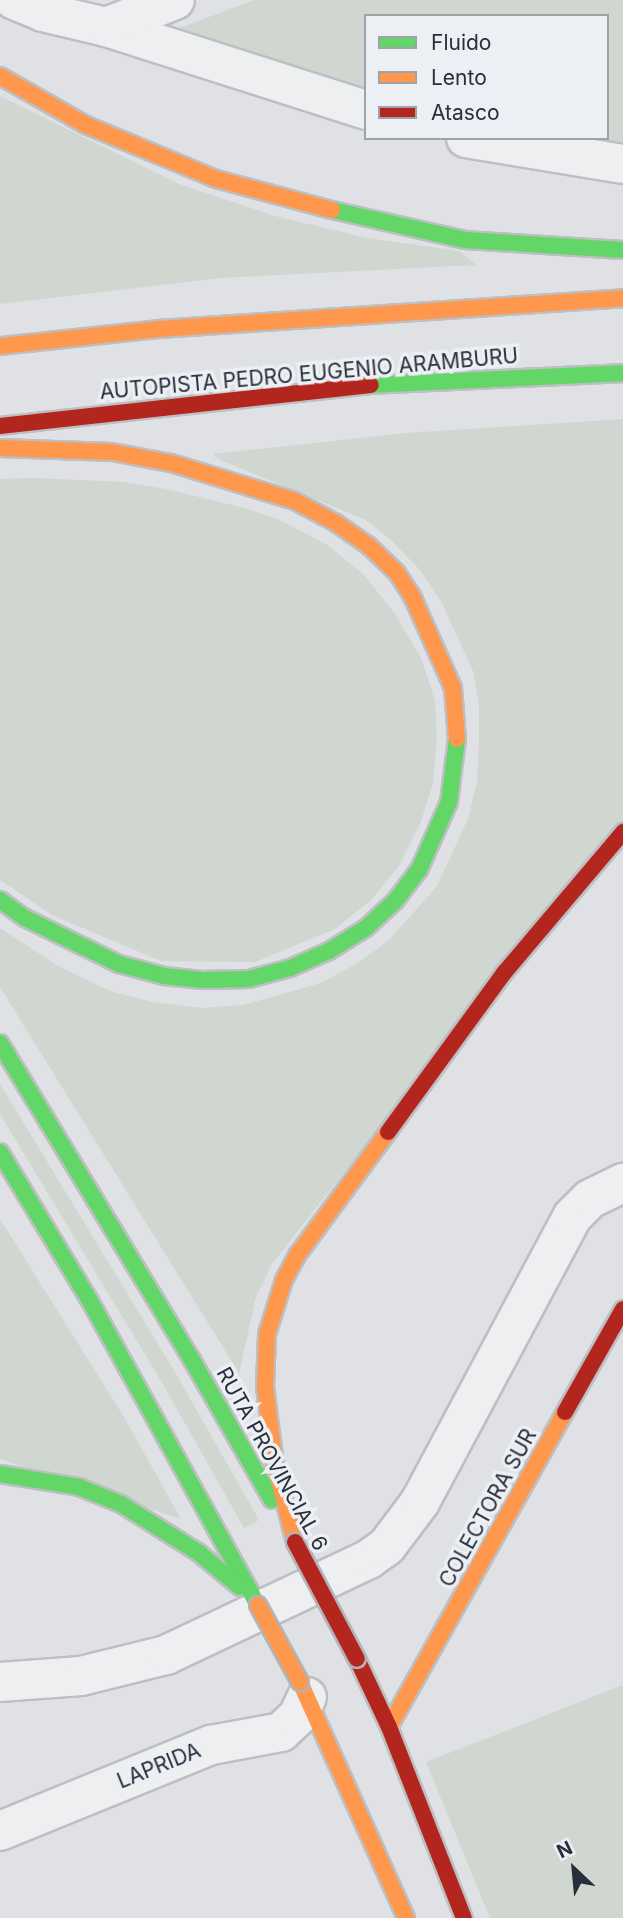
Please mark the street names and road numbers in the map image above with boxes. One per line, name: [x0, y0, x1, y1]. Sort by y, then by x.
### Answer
street label: AUTOPISTA PEDRO EUGENIO ARAMBURU: [99, 343, 519, 405]
street label: RUTA PROVINCIAL 6: [211, 1363, 333, 1555]
street label: COLECTORA SUR: [434, 1425, 542, 1591]
street label: LAPRIDA: [114, 1738, 204, 1794]

